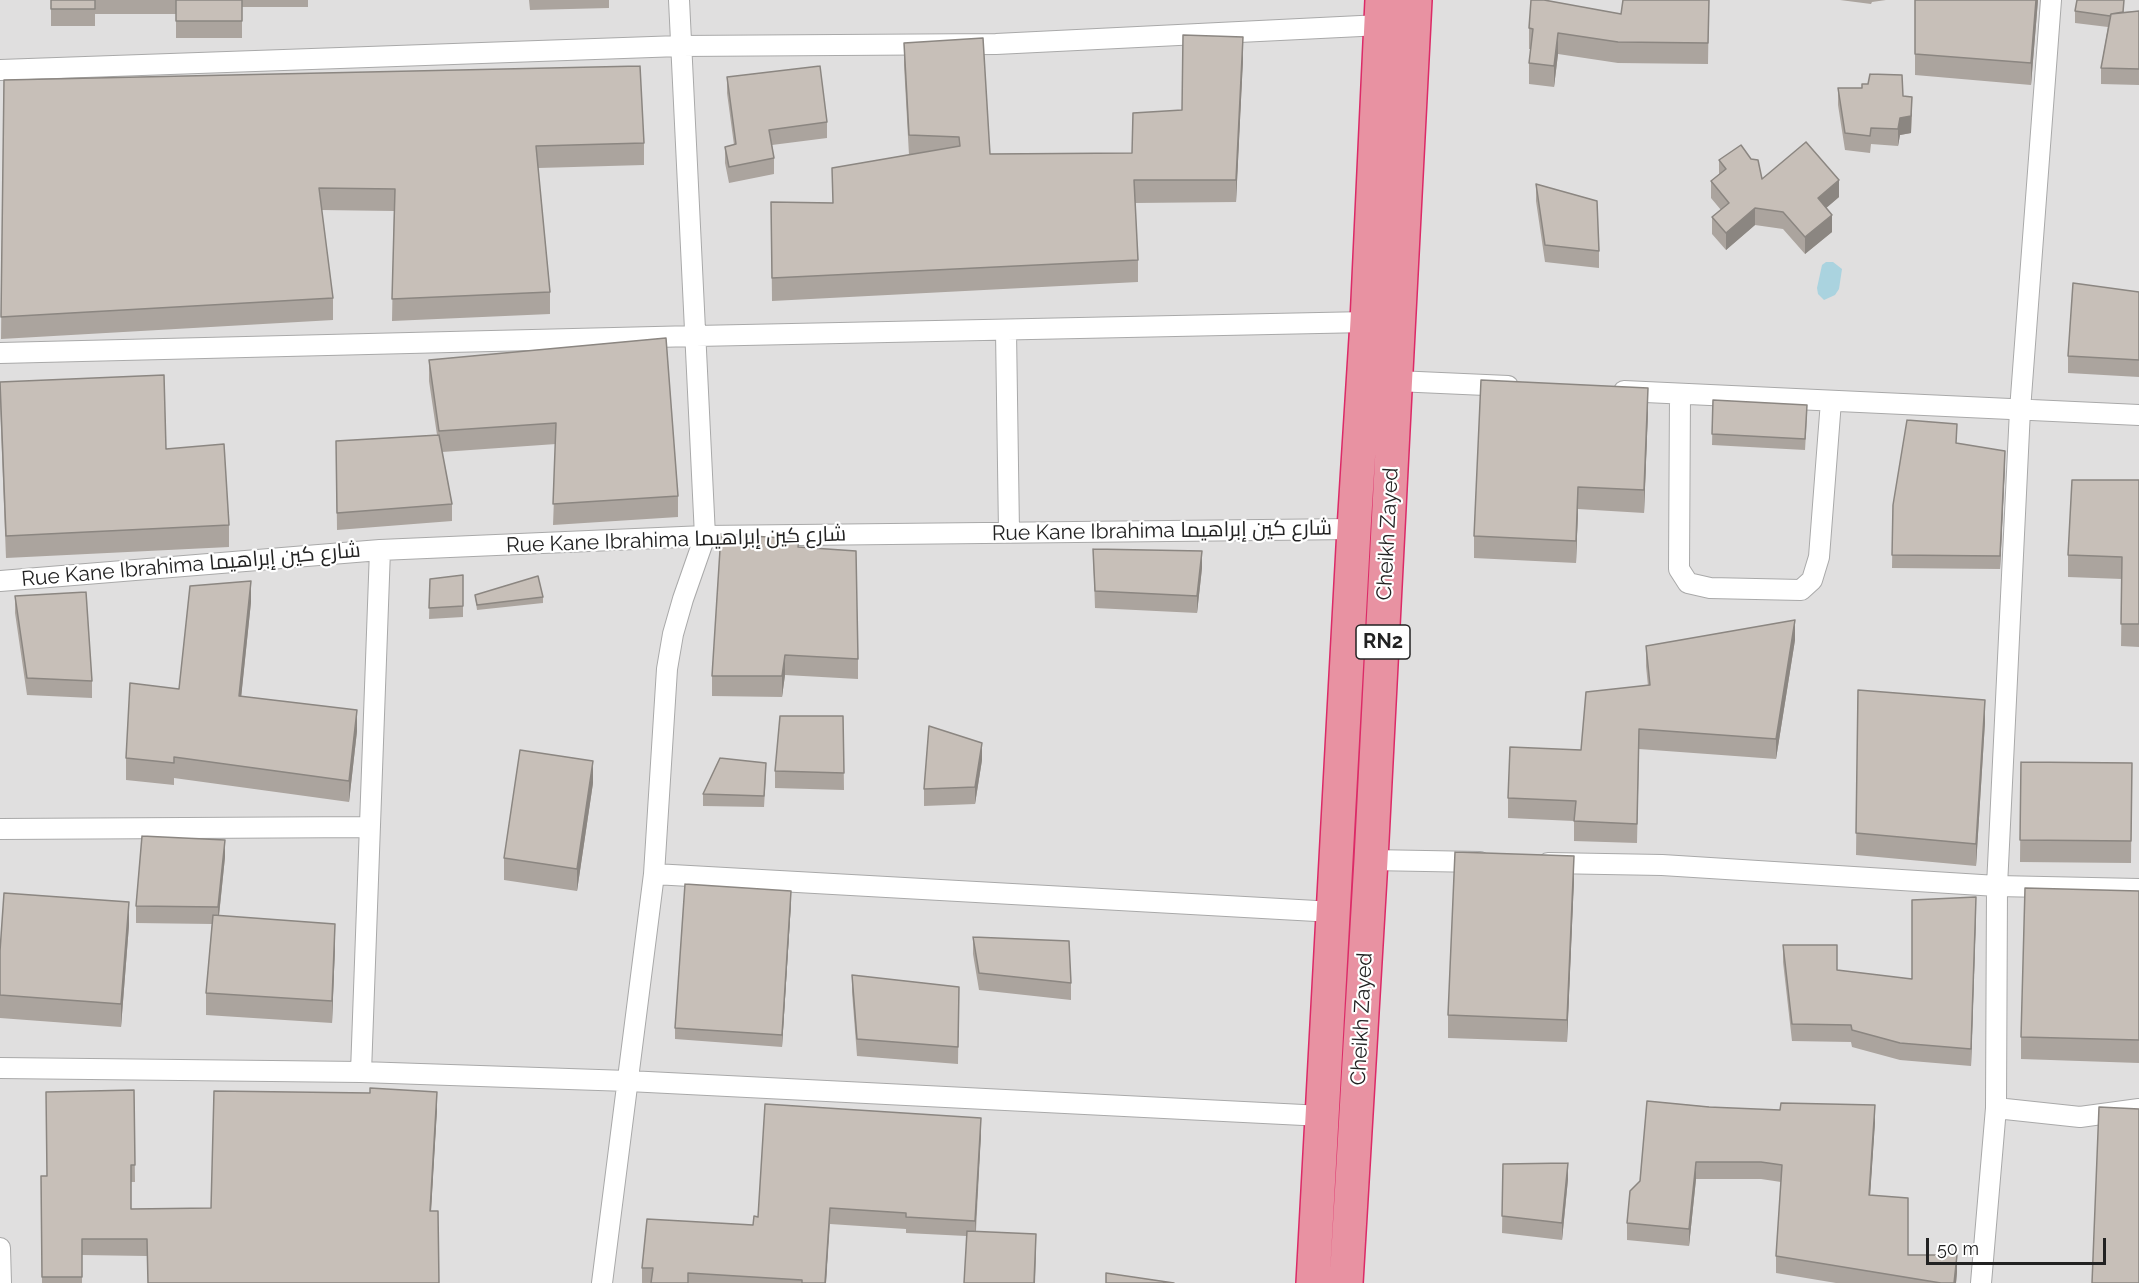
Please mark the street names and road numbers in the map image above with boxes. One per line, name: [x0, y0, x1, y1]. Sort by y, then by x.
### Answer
street label: Cheikh Zayed: [1372, 467, 1404, 601]
street label: Rue Kane Ibrahima شارع كين إبراهيما: [992, 515, 1332, 547]
street label: Rue Kane Ibrahima شارع كين إبراهيما: [506, 521, 846, 559]
street label: Rue Kane Ibrahima شارع كين إبراهيما: [20, 538, 362, 592]
road number: RN2: [1356, 625, 1410, 659]
street label: Cheikh Zayed: [1346, 952, 1378, 1086]

